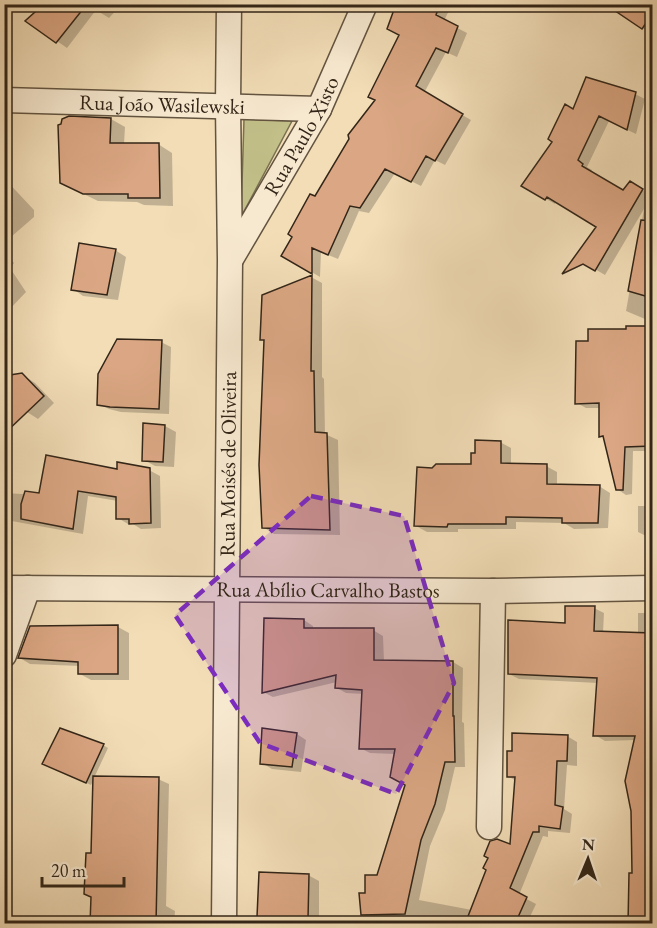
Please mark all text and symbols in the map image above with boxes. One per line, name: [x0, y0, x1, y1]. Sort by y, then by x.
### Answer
street label: Rua Paulo Xisto: [257, 72, 345, 200]
street label: Rua João Wasilewski: [79, 88, 245, 120]
street label: Rua Moisés de Oliveira: [213, 371, 242, 557]
street label: Rua Abílio Carvalho Bastos: [216, 575, 440, 604]
north arrow: [558, 829, 618, 889]
text: N: [582, 834, 595, 855]
scale bar: [42, 850, 124, 888]
text: 20 m: [51, 859, 86, 882]

